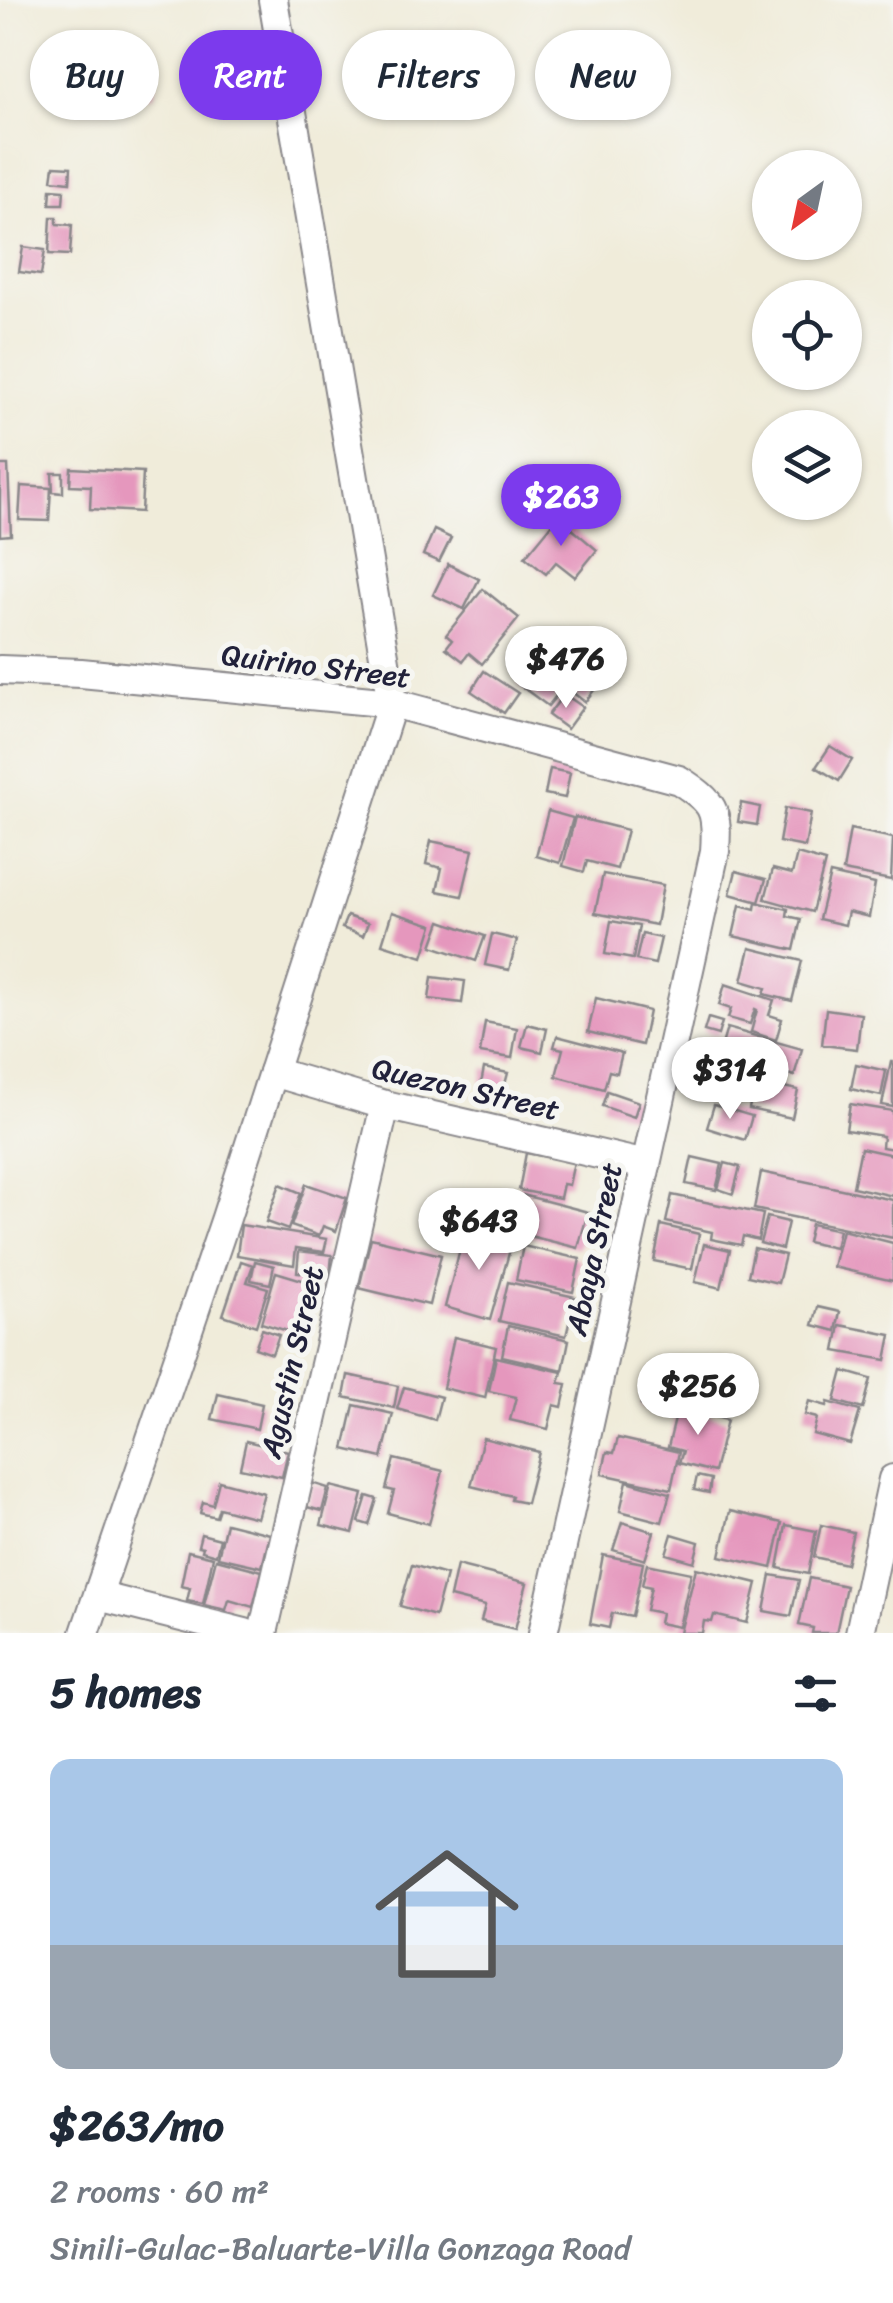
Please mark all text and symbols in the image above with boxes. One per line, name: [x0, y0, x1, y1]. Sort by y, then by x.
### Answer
chip: Buy: [30, 30, 159, 120]
chip: Rent: [179, 30, 322, 120]
chip: Filters: [342, 30, 515, 120]
chip: New: [535, 30, 671, 120]
north arrow: [752, 150, 862, 260]
map controls: [752, 150, 862, 520]
button: locate: [752, 280, 862, 390]
button: layers: [752, 410, 862, 520]
pin: $263: [502, 464, 620, 549]
text: $263: [523, 468, 599, 525]
pin: $476: [507, 626, 625, 711]
street label: Quirino Street: [219, 628, 413, 704]
text: $476: [527, 630, 605, 687]
pin: $314: [671, 1037, 789, 1122]
street label: Quezon Street: [367, 1041, 565, 1137]
text: $314: [694, 1041, 766, 1098]
street label: Abaya Street: [549, 1157, 639, 1342]
pin: $643: [420, 1188, 538, 1273]
text: $643: [440, 1192, 518, 1249]
street label: Agustin Street: [243, 1260, 340, 1465]
pin: $256: [639, 1353, 757, 1438]
text: $256: [659, 1357, 737, 1414]
text: 5 homes: [50, 1656, 201, 1730]
icon: filters: [788, 1666, 843, 1721]
icon: home: [357, 1824, 537, 2004]
text: $263/mo: [50, 2089, 224, 2163]
text: 2 rooms · 60 m²: [50, 2163, 269, 2220]
text: Sinili-Gulac-Baluarte-Villa Gonzaga Road: [50, 2220, 631, 2277]

